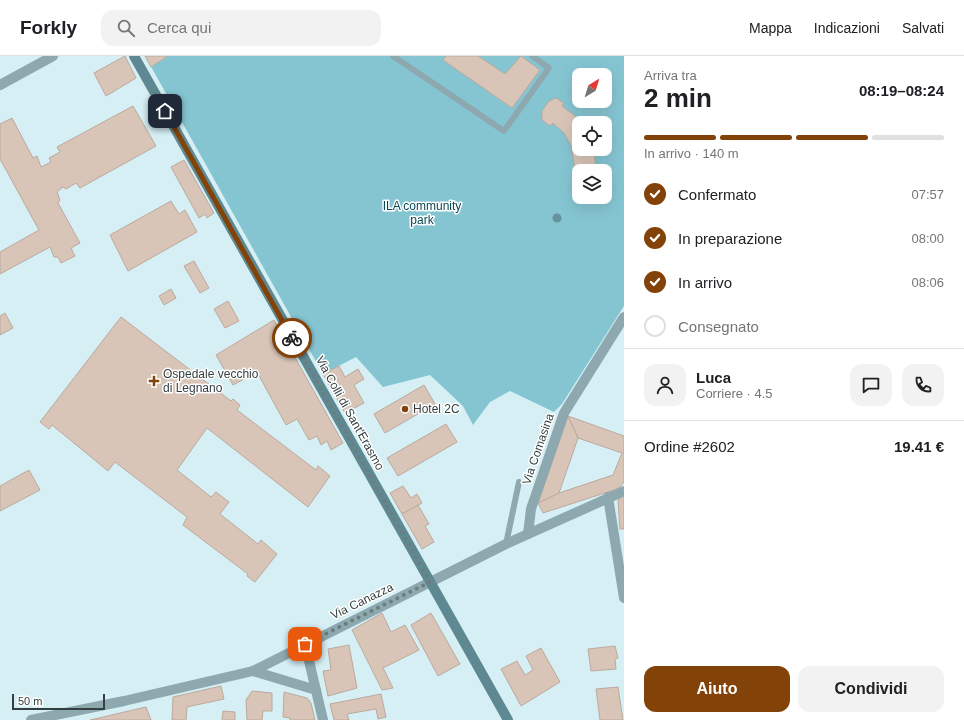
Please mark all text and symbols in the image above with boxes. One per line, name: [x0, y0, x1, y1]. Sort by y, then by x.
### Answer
search box: [101, 10, 381, 46]
text: Forkly: [20, 17, 77, 38]
icon: search: [115, 17, 137, 39]
text: Cerca qui: [147, 19, 211, 36]
text: Mappa: [749, 20, 792, 36]
text: Indicazioni: [814, 20, 880, 36]
text: Salvati: [902, 20, 944, 36]
north arrow: [572, 68, 612, 108]
map controls: [572, 68, 612, 204]
text: Arriva tra: [644, 68, 697, 83]
text: 08:19–08:24: [859, 82, 944, 99]
text: 2 min: [644, 83, 712, 113]
pin: [148, 94, 182, 128]
icon: home: [154, 100, 176, 122]
button: locate: [572, 116, 612, 156]
text: In arrivo · 140 m: [644, 146, 739, 161]
button: layers: [572, 164, 612, 204]
icon: check: [644, 183, 666, 205]
text: Confermato: [678, 186, 756, 203]
text: 07:57: [911, 187, 944, 202]
park label: ILA community park: [383, 199, 461, 227]
icon: check: [644, 227, 666, 249]
text: In preparazione: [678, 230, 782, 247]
text: 08:00: [911, 231, 944, 246]
icon: check: [644, 271, 666, 293]
text: In arrivo: [678, 274, 732, 291]
text: 08:06: [911, 275, 944, 290]
courier: [272, 318, 312, 358]
text: Consegnato: [678, 318, 759, 335]
icon: bike: [281, 327, 303, 349]
street label: Via Colli di Sant'Erasmo: [313, 354, 387, 473]
button: person: [644, 364, 686, 406]
button: chat: [850, 364, 892, 406]
button: phone: [902, 364, 944, 406]
place label: Ospedale vecchio di Legnano: [163, 367, 259, 395]
text: Luca: [696, 369, 731, 386]
marker: Ospedale vecchio di Legnano: [148, 375, 160, 387]
text: Corriere · 4.5: [696, 386, 773, 401]
place label: Hotel 2C: [413, 402, 460, 416]
marker: Hotel 2C: [400, 404, 410, 414]
street label: Via Comasina: [519, 411, 557, 486]
text: Ordine #2602: [644, 438, 735, 455]
text: 19.41 €: [894, 438, 944, 455]
street label: Via Canazza: [328, 580, 396, 622]
pin: [288, 627, 322, 661]
icon: bag: [294, 633, 316, 655]
button: Aiuto: [644, 666, 790, 712]
button: Condividi: [798, 666, 944, 712]
scale bar: [12, 692, 105, 711]
text: 50 m: [18, 695, 42, 707]

